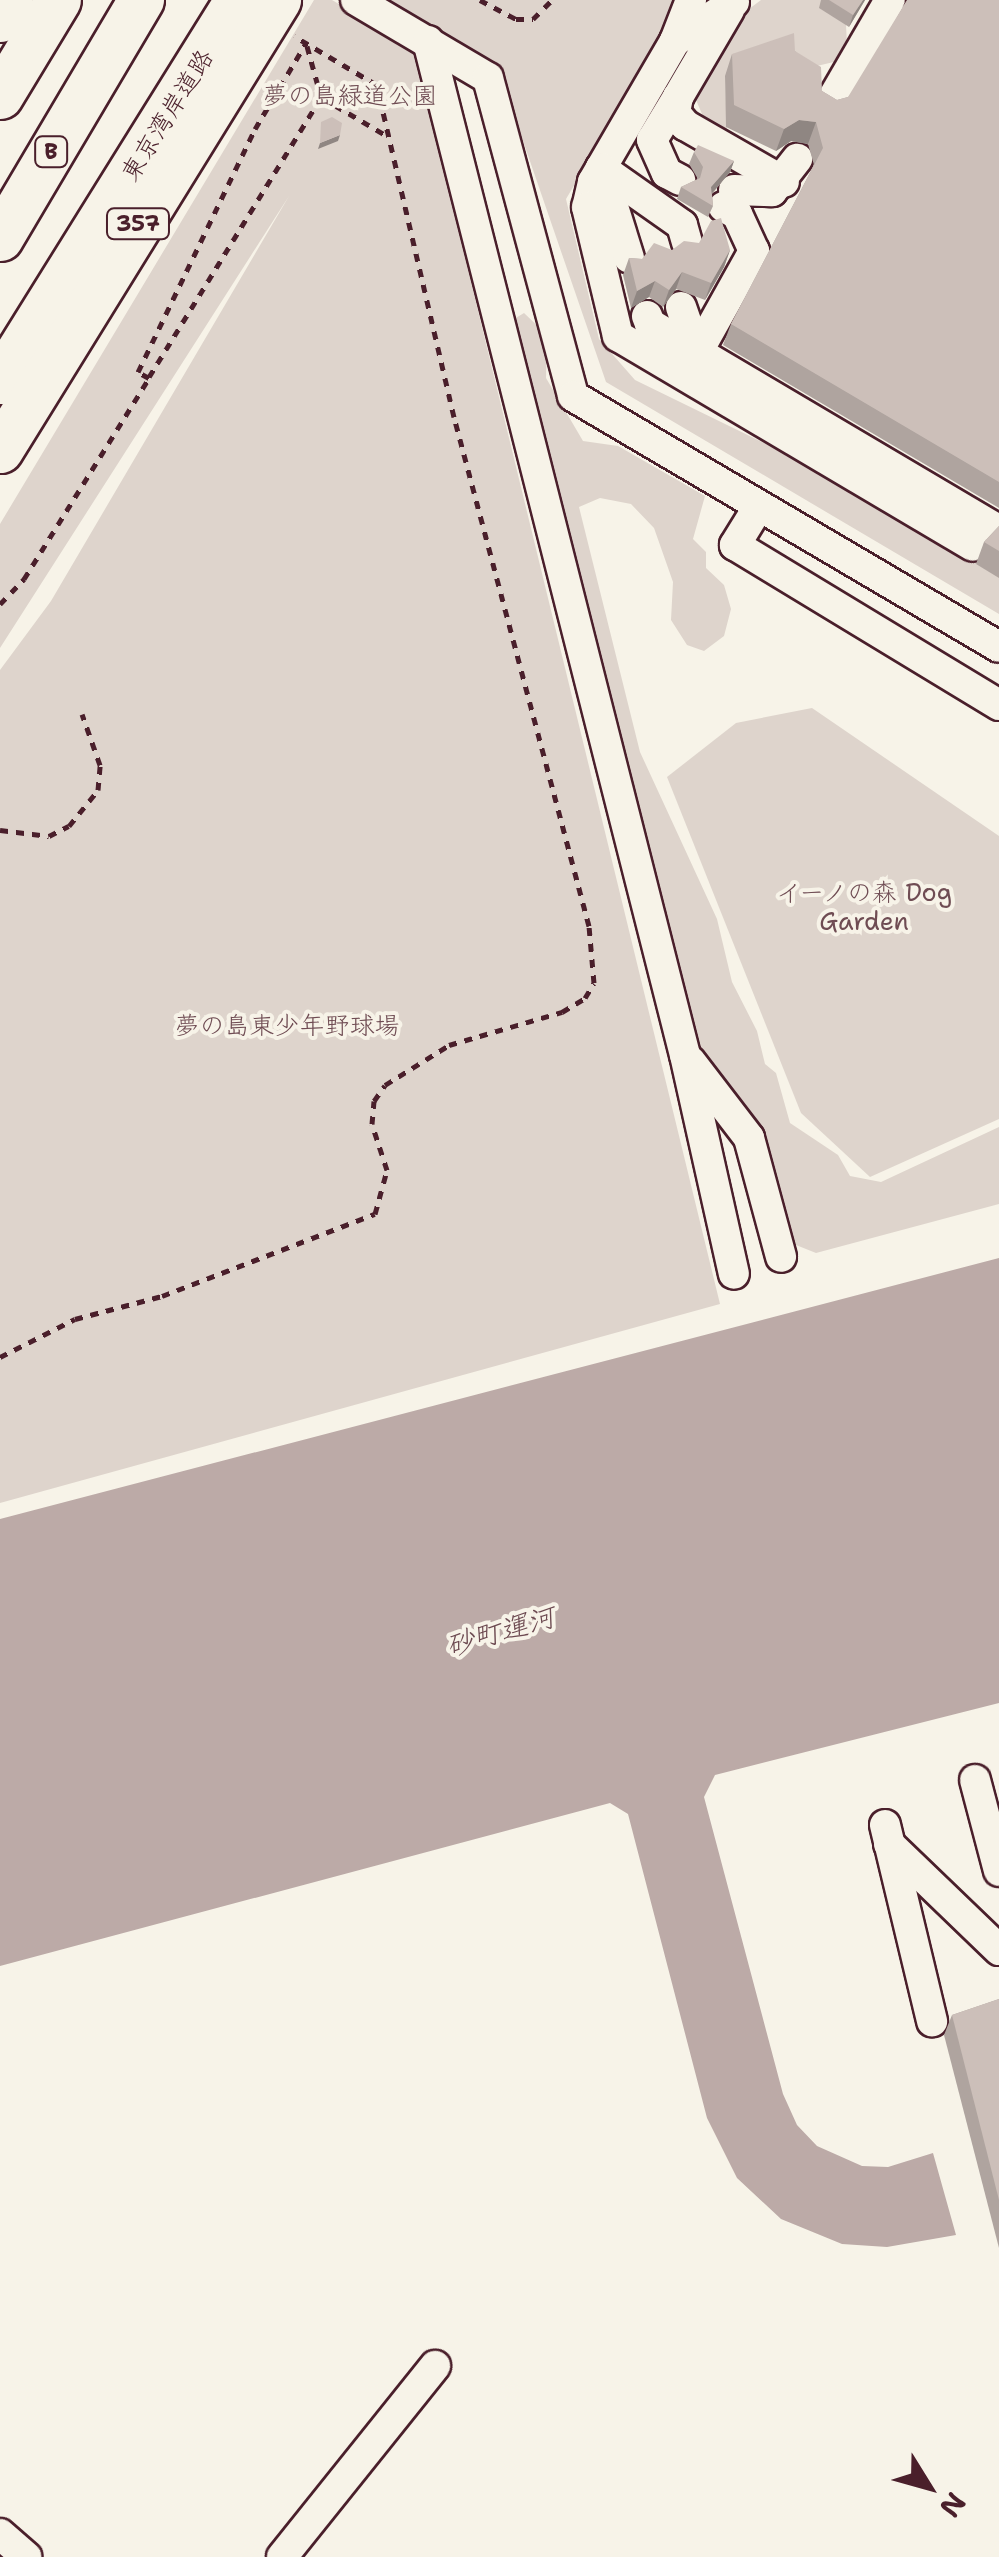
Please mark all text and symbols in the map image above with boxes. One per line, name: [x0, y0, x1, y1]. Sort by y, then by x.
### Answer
street label: 東京湾岸道路: [115, 43, 219, 187]
park label: 夢の島緑道公園: [263, 80, 437, 110]
road number: B: [34, 135, 68, 169]
road number: 357: [106, 207, 170, 241]
park label: イーノの森 Dog Garden: [775, 878, 953, 937]
park label: 夢の島東少年野球場: [175, 1010, 399, 1040]
water label: 砂町運河: [442, 1599, 558, 1663]
north arrow: [879, 2437, 979, 2537]
text: N: [931, 2485, 975, 2525]

